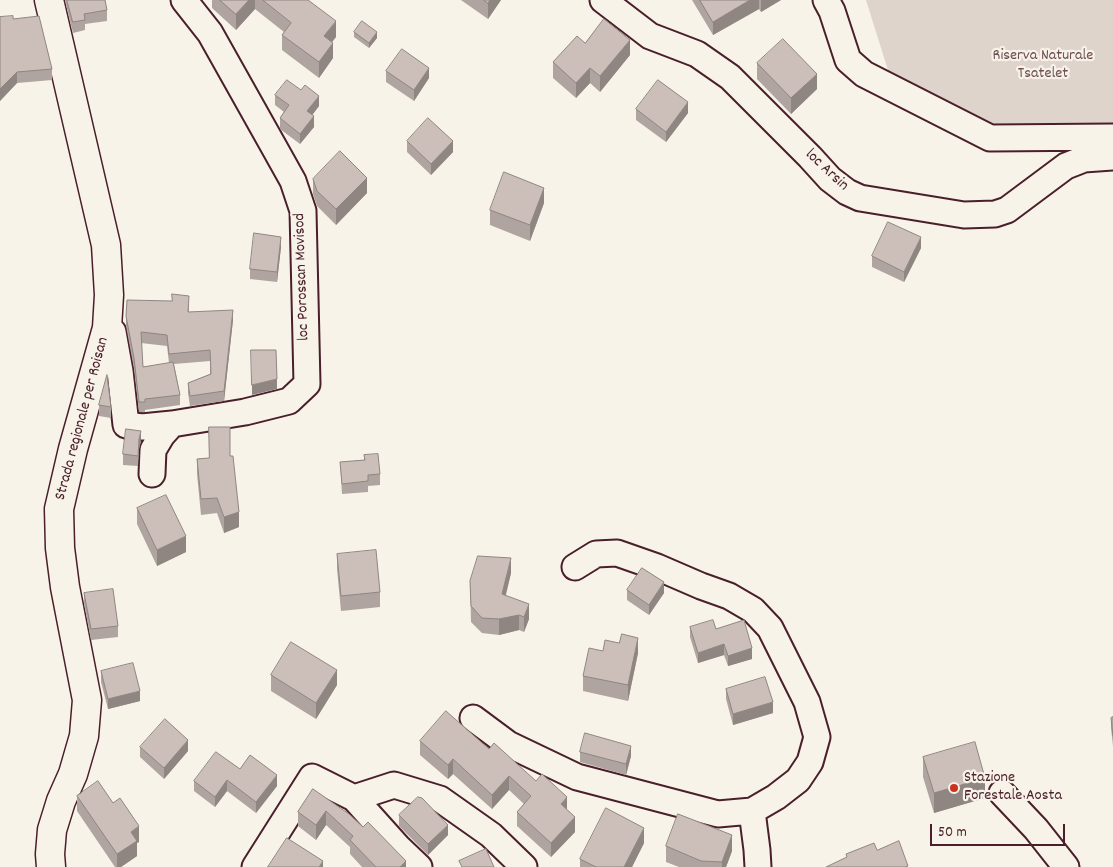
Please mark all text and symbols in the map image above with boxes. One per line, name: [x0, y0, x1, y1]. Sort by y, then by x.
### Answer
park label: Riserva Naturale Tsatelet: [993, 47, 1093, 85]
street label: loc Arsin: [800, 146, 852, 196]
street label: loc Porossan Movisod: [291, 213, 315, 341]
street label: Strada regionale per Roisan: [52, 335, 114, 503]
place label: Stazione Forestale Aosta: [964, 769, 1062, 807]
marker: Stazione Forestale Aosta: [948, 782, 960, 794]
scale bar: [933, 814, 1068, 846]
text: 50 m: [938, 822, 967, 844]

